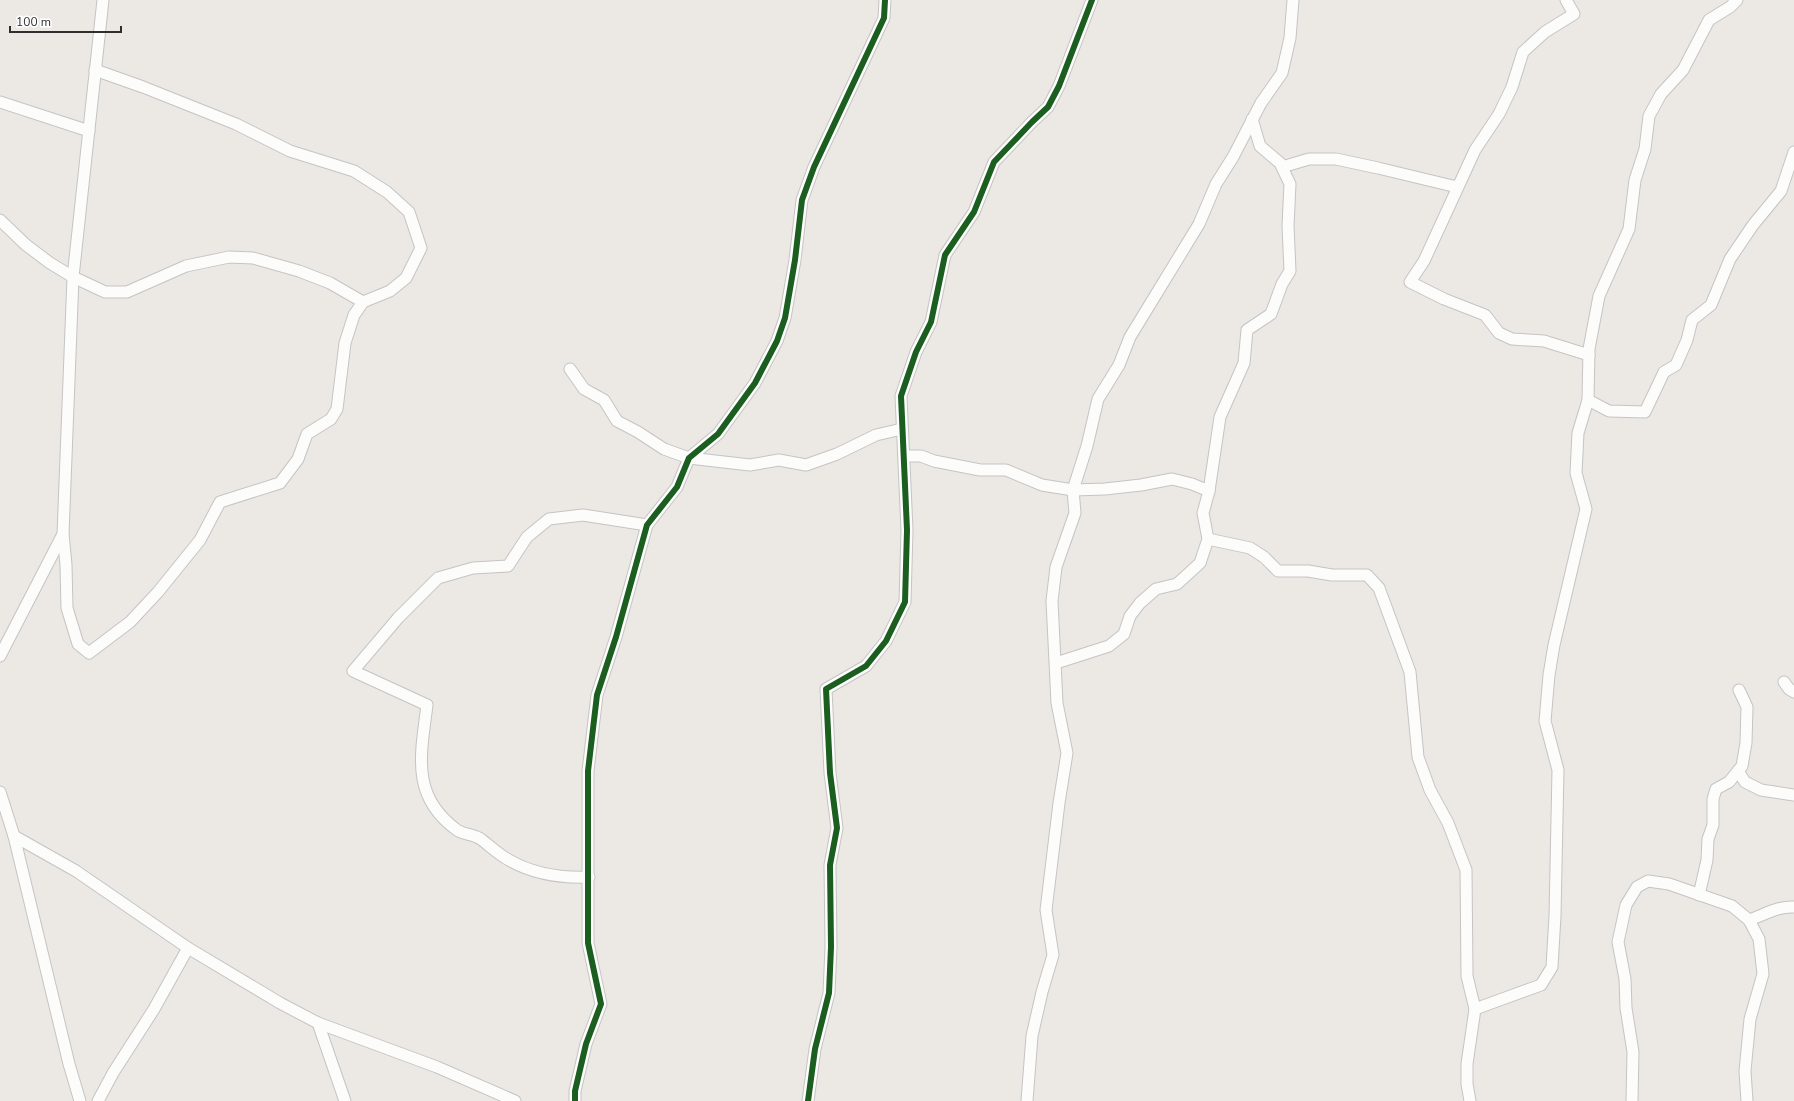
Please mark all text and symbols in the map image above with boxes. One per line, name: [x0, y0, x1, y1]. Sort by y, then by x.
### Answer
scale bar: [10, 8, 121, 34]
text: 100 m: [16, 14, 51, 30]

